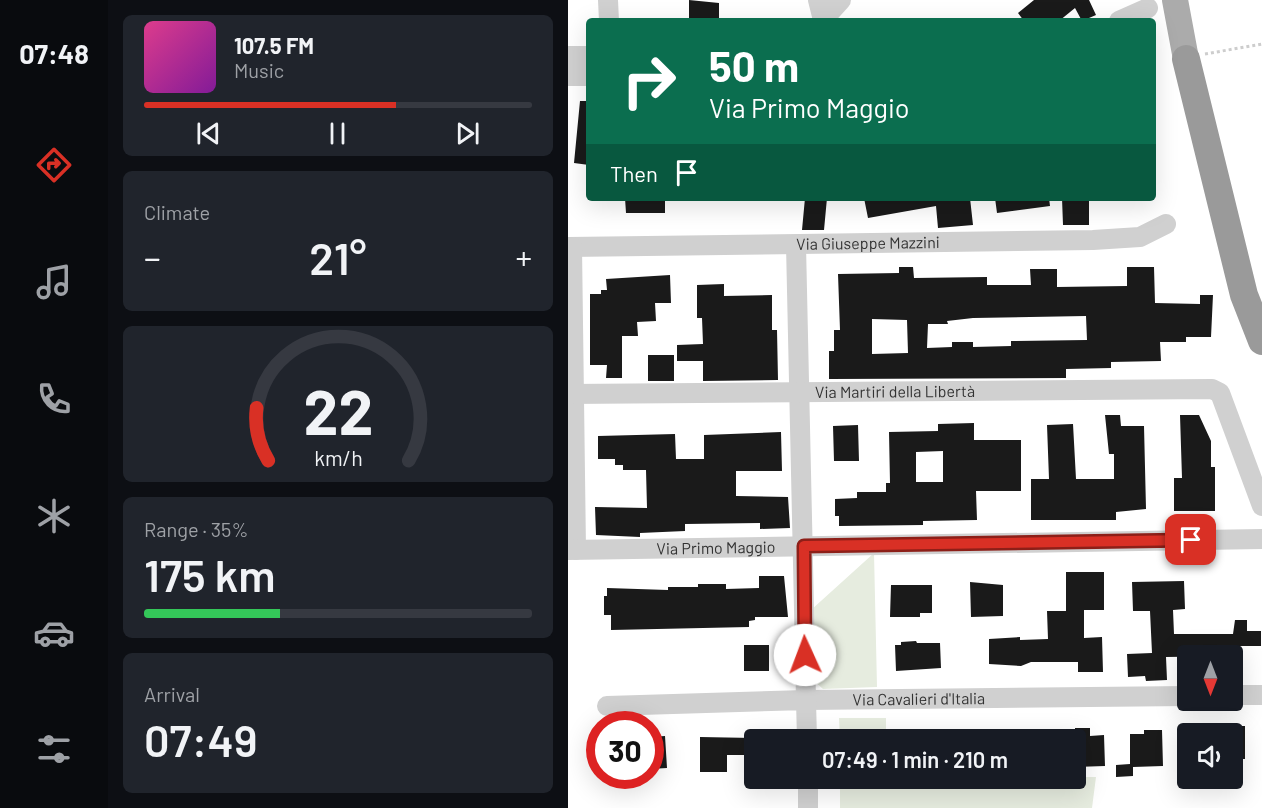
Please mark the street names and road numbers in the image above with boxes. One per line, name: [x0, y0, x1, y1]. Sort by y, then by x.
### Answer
street label: Via Giuseppe Mazzini: [796, 232, 940, 253]
street label: Via Martiri della Libertà: [815, 381, 975, 401]
street label: Via Primo Maggio: [656, 537, 776, 558]
street label: Via Cavalieri d'Italia: [852, 688, 985, 709]

